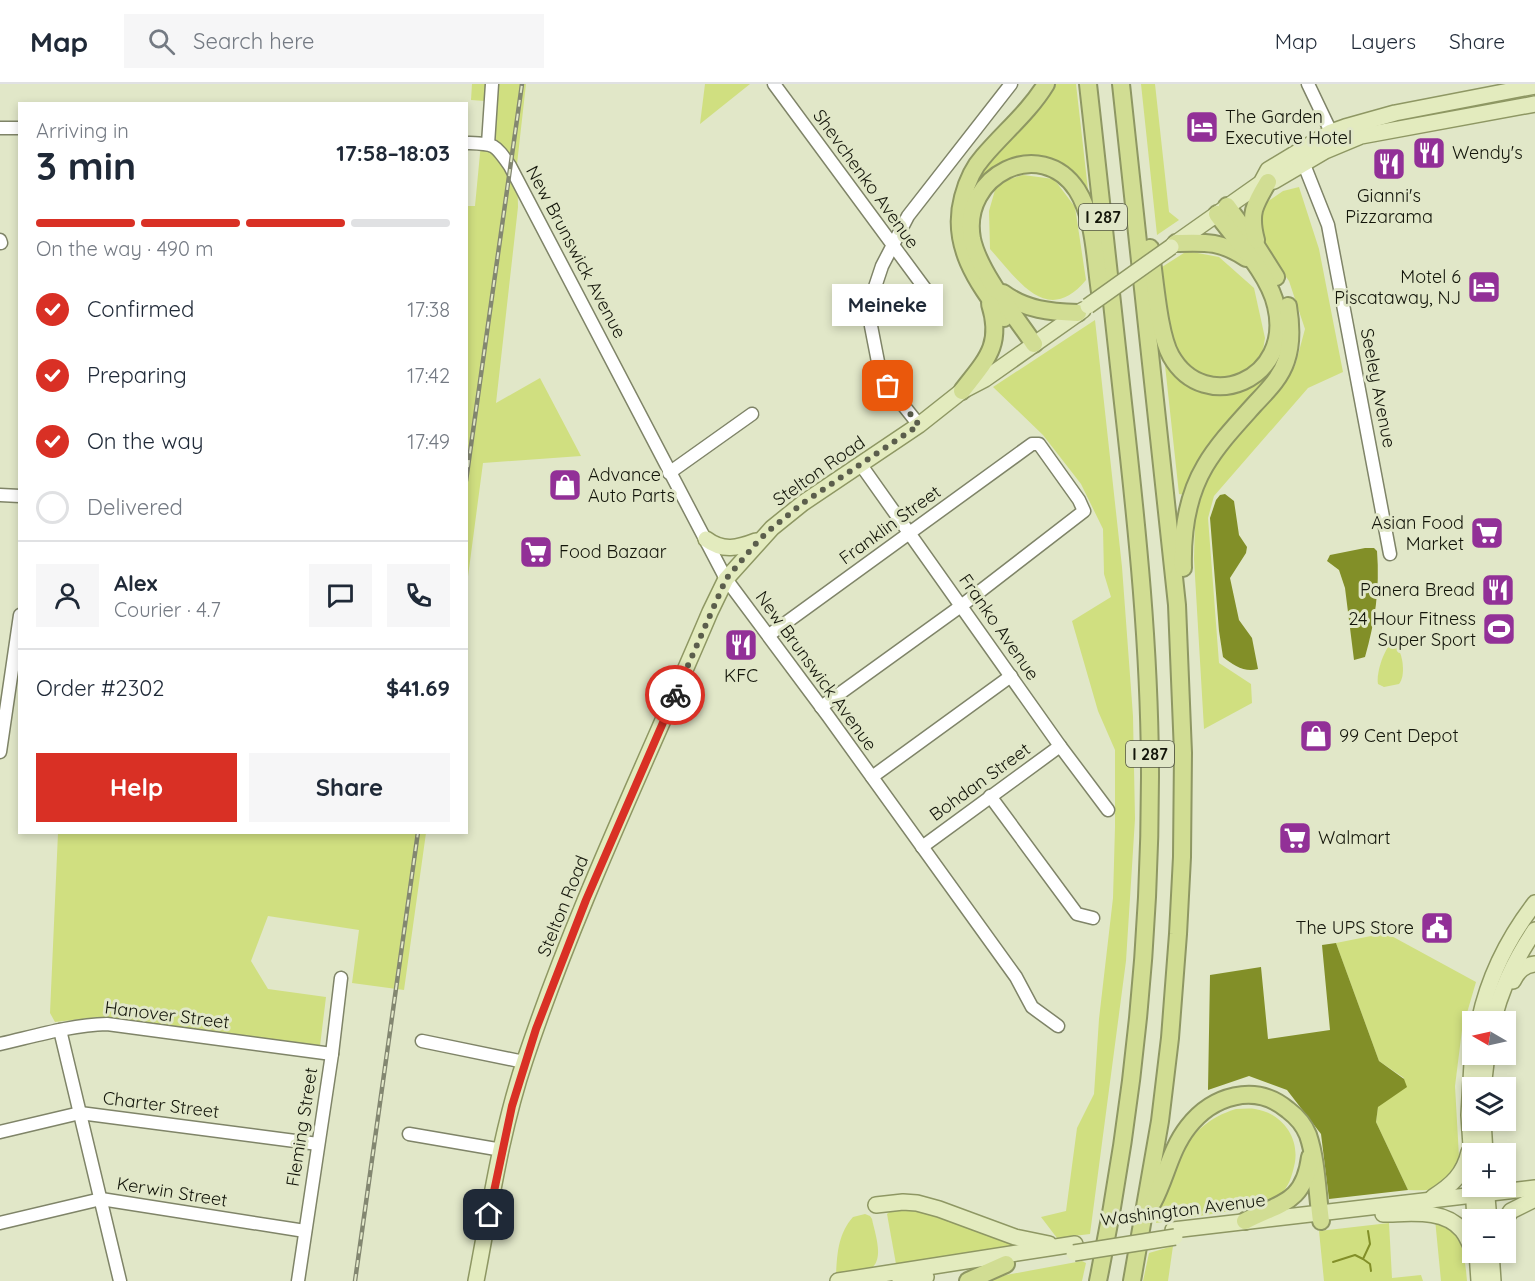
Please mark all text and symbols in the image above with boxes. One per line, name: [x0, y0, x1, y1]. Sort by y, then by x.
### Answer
search box: [124, 14, 544, 68]
text: Map: [30, 24, 88, 59]
icon: search: [145, 25, 178, 58]
text: Search here: [193, 27, 315, 55]
text: Map: [1275, 28, 1318, 54]
text: Layers: [1351, 28, 1416, 54]
text: Share: [1449, 28, 1505, 54]
street label: Shevchenko Avenue: [808, 105, 925, 253]
place label: The Garden Executive Hotel: [1225, 105, 1352, 149]
hotel icon: The Garden Executive Hotel: [1184, 109, 1220, 145]
text: Arriving in: [36, 118, 129, 143]
restaurant icon: Wendy's: [1411, 135, 1447, 171]
text: 17:58–18:03: [336, 139, 450, 167]
text: 3 min: [36, 141, 136, 190]
place label: Wendy's: [1452, 141, 1523, 164]
restaurant icon: Gianni's Pizzarama: [1371, 146, 1407, 182]
street label: New Brunswick Avenue: [521, 161, 632, 342]
place label: Gianni's Pizzarama: [1345, 184, 1433, 228]
road number: I 287: [1079, 204, 1127, 230]
text: On the way · 490 m: [36, 236, 214, 261]
place label: Motel 6 Piscataway, NJ: [1334, 265, 1461, 309]
hotel icon: Motel 6 Piscataway, NJ: [1466, 269, 1502, 305]
callout: Meineke: [832, 284, 944, 326]
text: Meineke: [848, 292, 927, 317]
icon: check: [36, 293, 69, 326]
text: Confirmed: [87, 295, 194, 323]
text: 17:38: [407, 297, 450, 322]
street label: Seeley Avenue: [1356, 326, 1401, 450]
icon: check: [36, 359, 69, 392]
pin: [862, 360, 913, 411]
text: Preparing: [87, 361, 187, 389]
text: 17:42: [407, 363, 450, 388]
icon: bag: [871, 369, 904, 402]
icon: check: [36, 425, 69, 458]
text: On the way: [87, 427, 203, 455]
text: 17:49: [407, 429, 450, 454]
street label: Stelton Road: [768, 430, 869, 511]
place label: Advance Auto Parts: [588, 463, 675, 507]
shop icon: Advance Auto Parts: [547, 467, 583, 503]
street label: Franklin Street: [834, 480, 945, 569]
text: Delivered: [87, 493, 183, 521]
place label: Asian Food Market: [1371, 511, 1464, 555]
supermarket icon: Asian Food Market: [1469, 515, 1505, 551]
supermarket icon: Food Bazaar: [518, 534, 554, 570]
place label: Food Bazaar: [559, 540, 667, 563]
button: person: [36, 564, 99, 627]
button: chat: [309, 564, 372, 627]
button: phone: [387, 564, 450, 627]
text: Alex: [114, 569, 157, 597]
street label: Franko Avenue: [954, 569, 1045, 684]
restaurant icon: Panera Bread: [1480, 572, 1516, 608]
place label: Panera Bread: [1360, 578, 1475, 601]
street label: New Brunswick Avenue: [751, 586, 882, 755]
text: Courier · 4.7: [114, 597, 221, 622]
place label: 24 Hour Fitness Super Sport: [1348, 607, 1476, 651]
sports icon: 24 Hour Fitness Super Sport: [1481, 611, 1517, 647]
restaurant icon: KFC: [723, 627, 759, 663]
place label: KFC: [724, 664, 758, 687]
courier: [645, 665, 705, 725]
text: Order #2302: [36, 674, 164, 702]
text: $41.69: [386, 674, 450, 702]
icon: bike: [659, 679, 692, 712]
shop icon: 99 Cent Depot: [1298, 718, 1334, 754]
place label: 99 Cent Depot: [1339, 724, 1458, 747]
street label: Bohdan Street: [925, 737, 1035, 826]
road number: I 287: [1126, 741, 1174, 767]
button: Help: [36, 753, 237, 822]
button: Share: [249, 753, 450, 822]
supermarket icon: Walmart: [1277, 820, 1313, 856]
place label: Walmart: [1318, 826, 1391, 849]
street label: Stelton Road: [532, 852, 593, 960]
public building icon: The UPS Store: [1419, 910, 1455, 946]
place label: The UPS Store: [1296, 916, 1414, 939]
street label: Hanover Street: [103, 995, 231, 1034]
north arrow: [1462, 1011, 1516, 1065]
map controls: [1462, 1011, 1516, 1263]
street label: Fleming Street: [281, 1066, 322, 1188]
button: layers: [1462, 1077, 1516, 1131]
street label: Charter Street: [102, 1086, 221, 1123]
button: +: [1462, 1143, 1516, 1197]
street label: Kerwin Street: [115, 1171, 229, 1212]
street label: Washington Avenue: [1099, 1188, 1267, 1231]
pin: [463, 1189, 514, 1240]
icon: home: [472, 1198, 505, 1231]
button: −: [1462, 1209, 1516, 1263]

